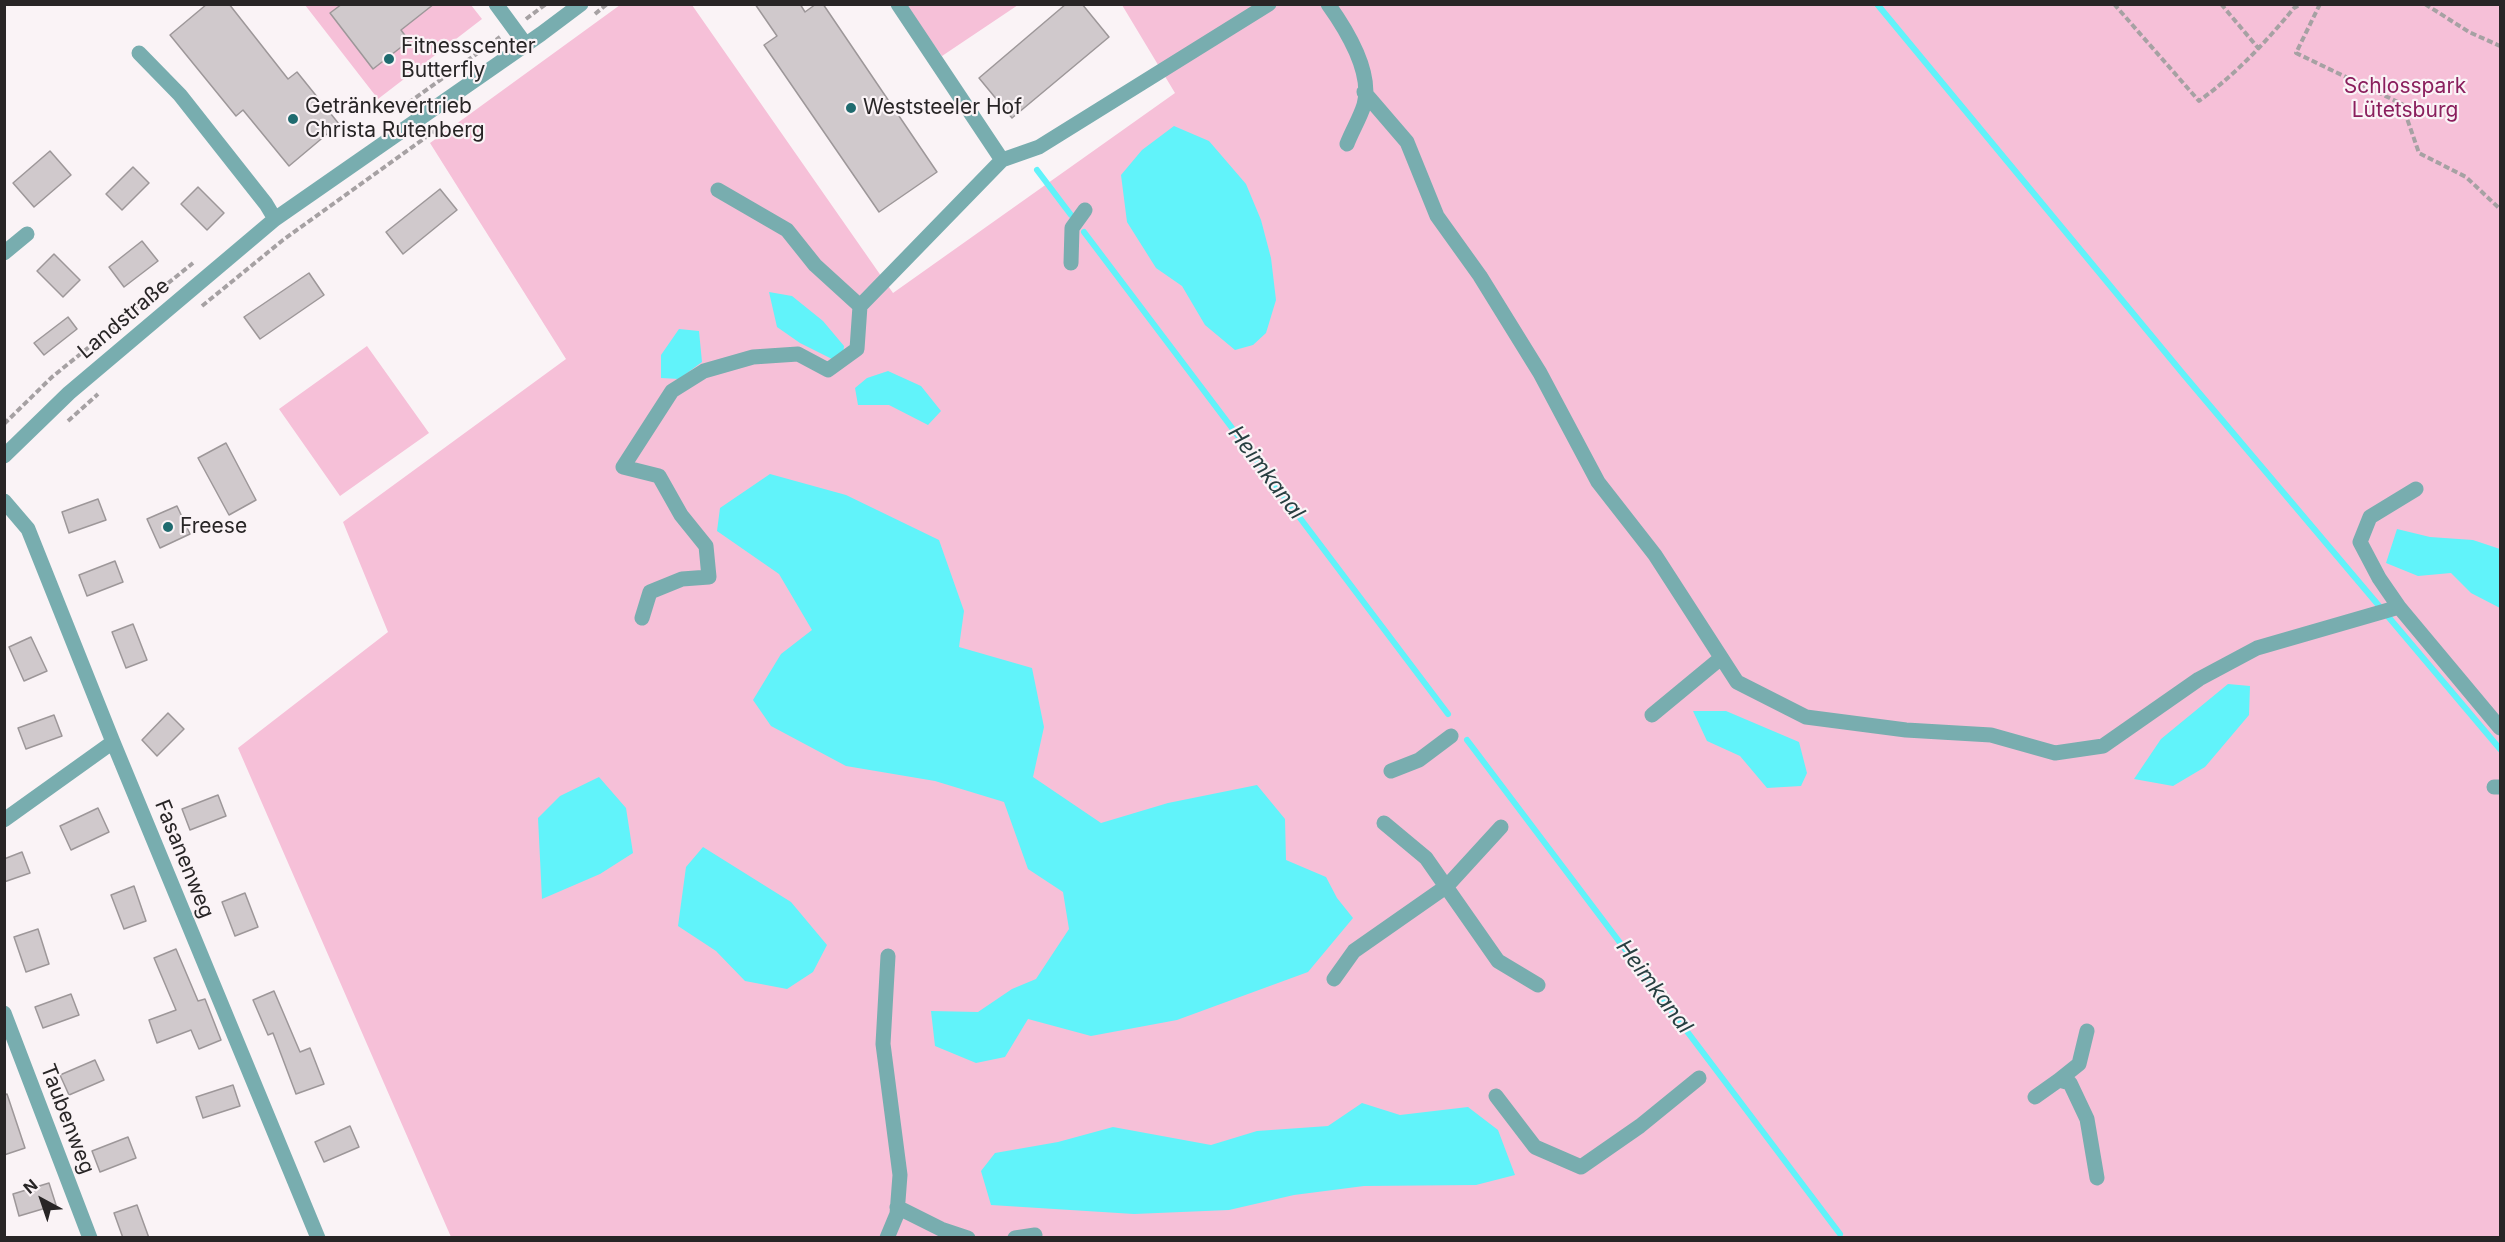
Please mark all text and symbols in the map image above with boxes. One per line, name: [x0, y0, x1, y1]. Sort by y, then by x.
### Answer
place label: Fitnesscenter Butterfly: [401, 34, 536, 84]
marker: Fitnesscenter Butterfly: [382, 52, 396, 66]
park label: Schlosspark Lütetsburg: [2344, 74, 2466, 124]
place label: Getränkevertrieb Christa Rutenberg: [305, 94, 485, 144]
place label: Weststeeler Hof: [863, 95, 1022, 121]
marker: Weststeeler Hof: [844, 101, 858, 115]
marker: Getränkevertrieb Christa Rutenberg: [286, 112, 300, 126]
street label: Landstraße: [73, 273, 175, 365]
water label: Heimkanal: [1222, 421, 1310, 525]
place label: Freese: [180, 514, 247, 540]
marker: Freese: [161, 520, 175, 534]
street label: Fasanenweg: [149, 796, 219, 922]
water label: Heimkanal: [1610, 935, 1698, 1039]
street label: Taubenweg: [35, 1060, 99, 1178]
north arrow: [12, 1170, 72, 1230]
text: N: [19, 1175, 42, 1198]

